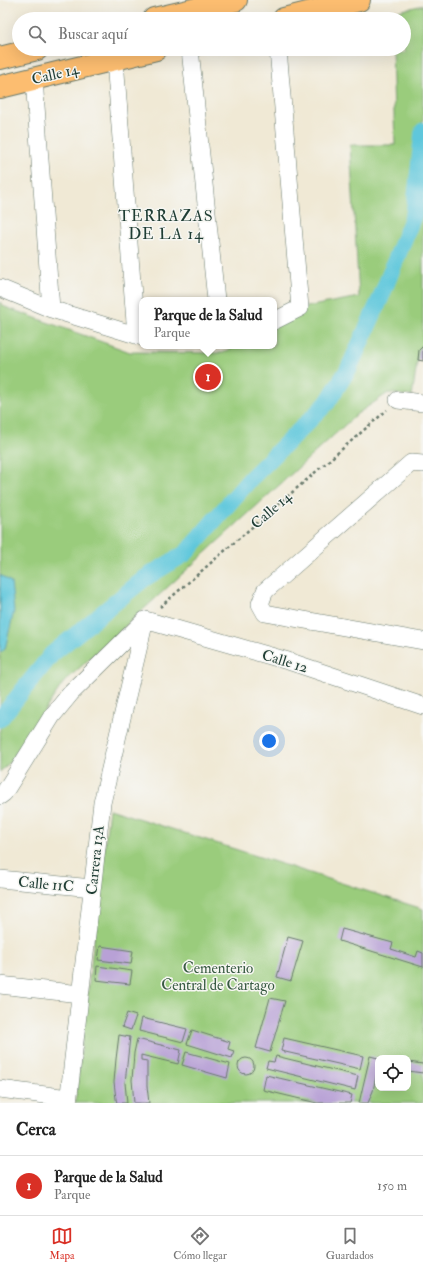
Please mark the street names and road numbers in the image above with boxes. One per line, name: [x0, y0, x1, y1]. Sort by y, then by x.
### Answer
street label: Calle 14: [30, 60, 81, 89]
street label: Calle 14: [247, 487, 296, 533]
street label: Calle 12: [260, 646, 311, 678]
street label: Carrera 13A: [82, 824, 109, 896]
street label: Calle 11C: [17, 873, 75, 896]

